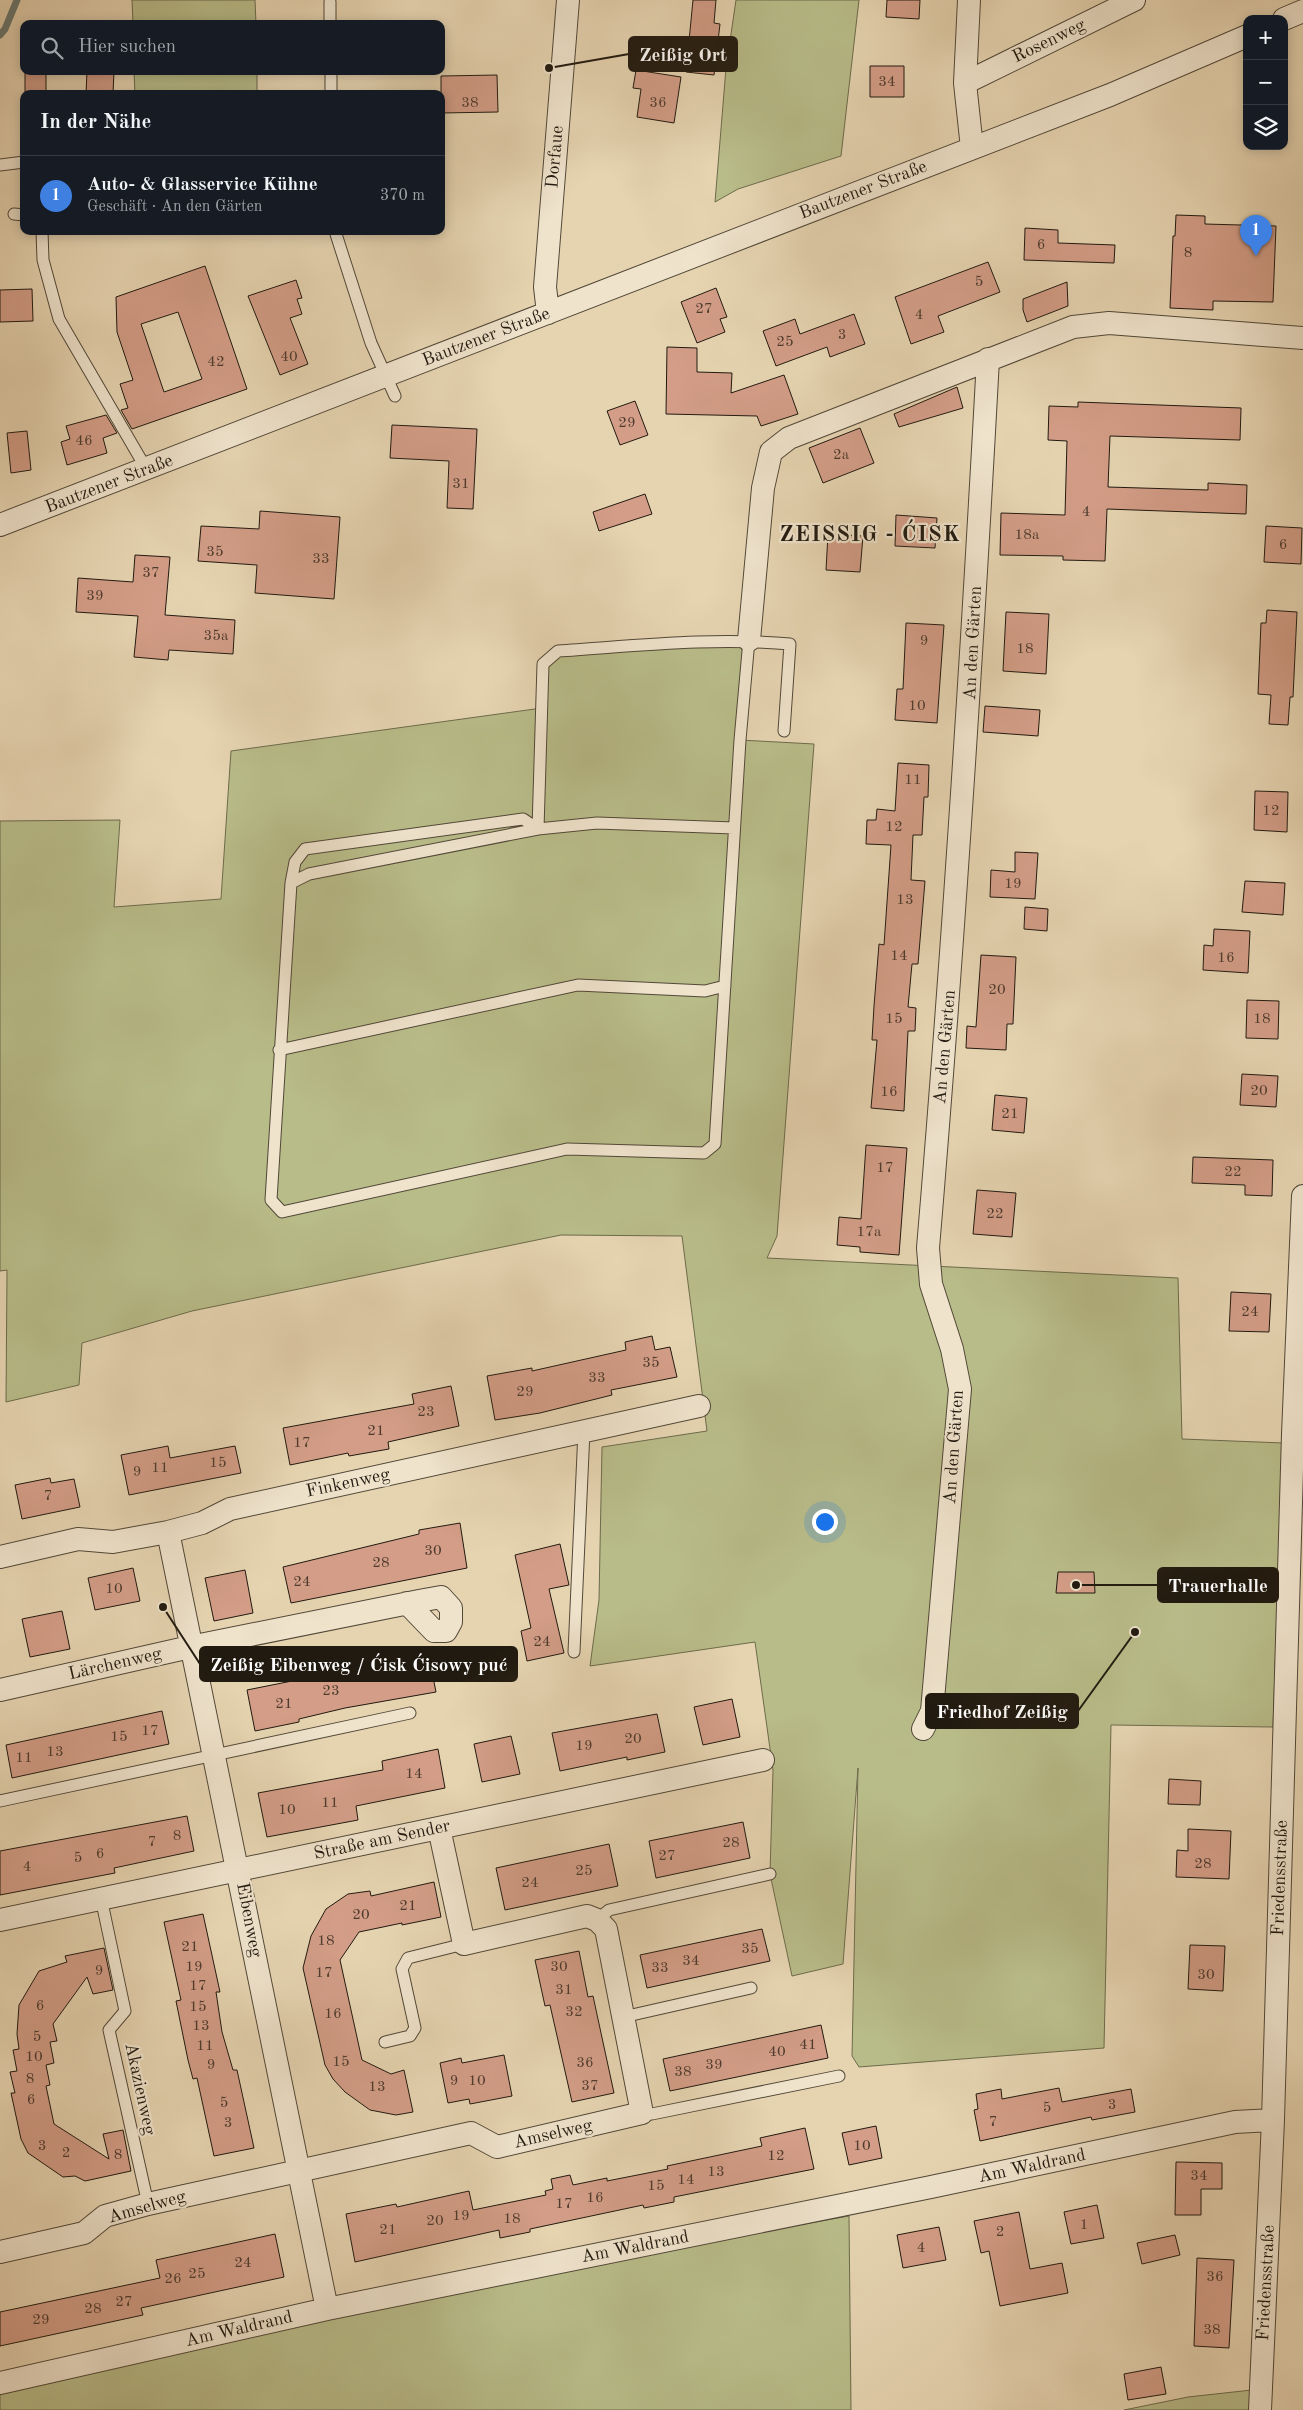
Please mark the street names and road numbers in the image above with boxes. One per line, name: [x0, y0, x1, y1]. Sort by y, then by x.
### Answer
street label: Rosenweg: [1010, 16, 1089, 66]
street label: Dorfaue: [543, 125, 567, 189]
street label: Bautzener Straße: [797, 157, 929, 223]
street label: Bautzener Straße: [420, 304, 552, 370]
street label: Bautzener Straße: [43, 451, 175, 517]
street label: An den Gärten: [961, 585, 985, 701]
street label: An den Gärten: [931, 989, 959, 1105]
street label: An den Gärten: [941, 1389, 967, 1505]
street label: Finkenweg: [304, 1465, 392, 1501]
street label: Lärchenweg: [67, 1644, 164, 1683]
street label: Straße am Sender: [312, 1817, 452, 1863]
street label: Friedensstraße: [1269, 1820, 1291, 1936]
street label: Eibenweg: [233, 1881, 265, 1959]
street label: Akazienweg: [121, 2041, 159, 2137]
street label: Amselweg: [512, 2116, 594, 2152]
street label: Am Waldrand: [977, 2146, 1087, 2186]
street label: Amselweg: [106, 2187, 188, 2227]
street label: Friedensstraße: [1254, 2225, 1278, 2341]
street label: Am Waldrand: [580, 2228, 690, 2266]
street label: Am Waldrand: [184, 2308, 294, 2350]

